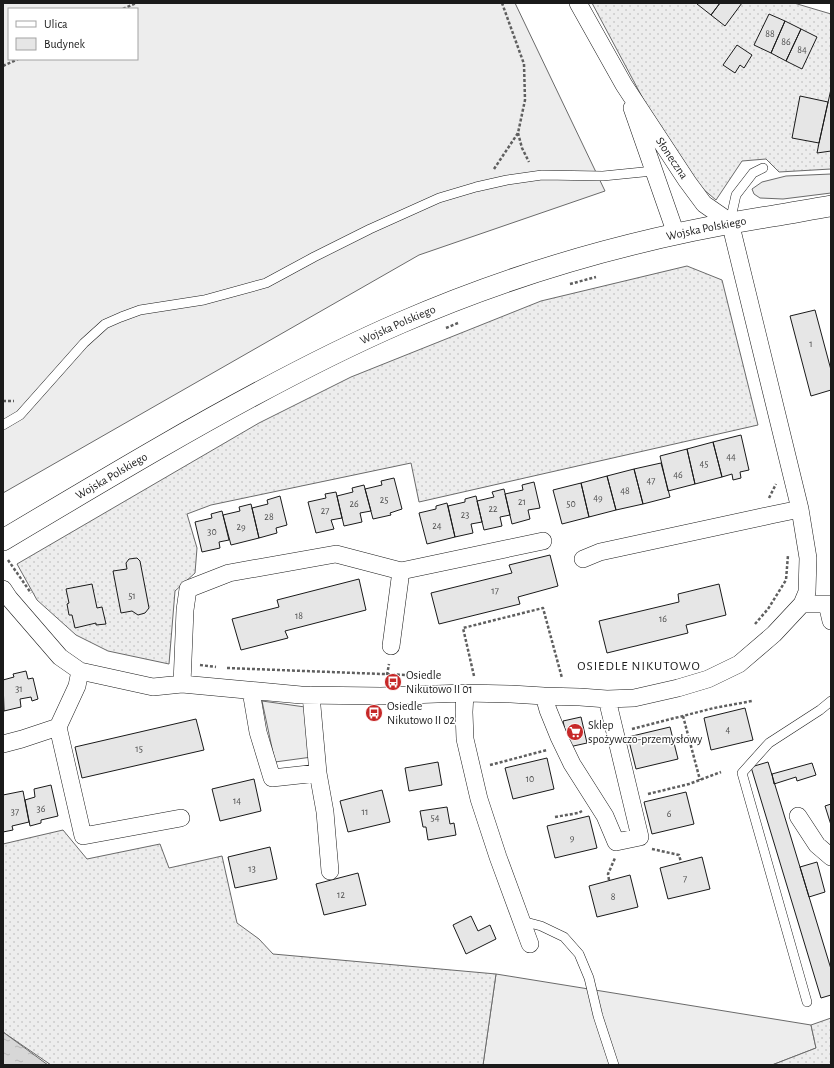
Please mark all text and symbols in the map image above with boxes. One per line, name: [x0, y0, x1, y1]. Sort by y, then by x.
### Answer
legend: [8, 8, 138, 60]
text: Ulica: [44, 18, 68, 30]
house number: 88: [765, 29, 775, 39]
house number: 86: [781, 37, 791, 47]
text: Budynek: [44, 38, 86, 51]
house number: 84: [797, 45, 807, 55]
street label: Słoneczna: [654, 135, 691, 181]
street label: Wojska Polskiego: [665, 214, 747, 242]
street label: Wojska Polskiego: [358, 303, 437, 346]
house number: 1: [809, 339, 813, 349]
street label: Wojska Polskiego: [73, 450, 150, 502]
house number: 44: [726, 452, 736, 462]
house number: 45: [700, 459, 709, 469]
house number: 46: [673, 470, 683, 480]
house number: 47: [647, 476, 655, 486]
house number: 48: [620, 486, 630, 496]
house number: 49: [593, 493, 603, 503]
house number: 25: [380, 495, 388, 505]
house number: 21: [518, 497, 526, 507]
house number: 26: [349, 499, 359, 509]
house number: 50: [566, 499, 576, 509]
house number: 22: [488, 504, 498, 514]
house number: 27: [321, 506, 329, 516]
house number: 23: [461, 510, 469, 520]
house number: 28: [264, 512, 274, 522]
house number: 24: [432, 521, 442, 531]
house number: 29: [236, 522, 246, 532]
house number: 30: [207, 527, 217, 537]
house number: 17: [491, 586, 499, 596]
house number: 51: [128, 591, 136, 601]
house number: 18: [295, 611, 303, 621]
house number: 16: [659, 614, 667, 624]
district label: OSIEDLE NIKUTOWO: [577, 660, 701, 673]
place label: Osiedle Nikutowo II 01: [406, 669, 473, 695]
bus stop icon: Osiedle Nikutowo II 01: [383, 672, 403, 692]
house number: 31: [15, 684, 23, 694]
place label: Osiedle Nikutowo II 02: [387, 700, 456, 726]
bus stop icon: Osiedle Nikutowo II 02: [364, 703, 384, 723]
place label: Sklep spożywczo-przemysłowy: [588, 719, 702, 746]
supermarket icon: Sklep spożywczo-przemysłowy: [565, 722, 585, 742]
house number: 4: [726, 725, 731, 735]
house number: 15: [135, 744, 143, 754]
house number: 10: [526, 774, 534, 784]
house number: 14: [233, 796, 241, 806]
house number: 36: [37, 804, 46, 814]
house number: 37: [11, 807, 19, 817]
house number: 11: [362, 807, 368, 817]
house number: 6: [667, 809, 672, 819]
house number: 54: [431, 813, 440, 823]
house number: 9: [570, 833, 575, 843]
house number: 13: [248, 864, 256, 874]
house number: 7: [683, 874, 687, 884]
house number: 12: [337, 890, 345, 900]
house number: 8: [611, 892, 616, 902]

